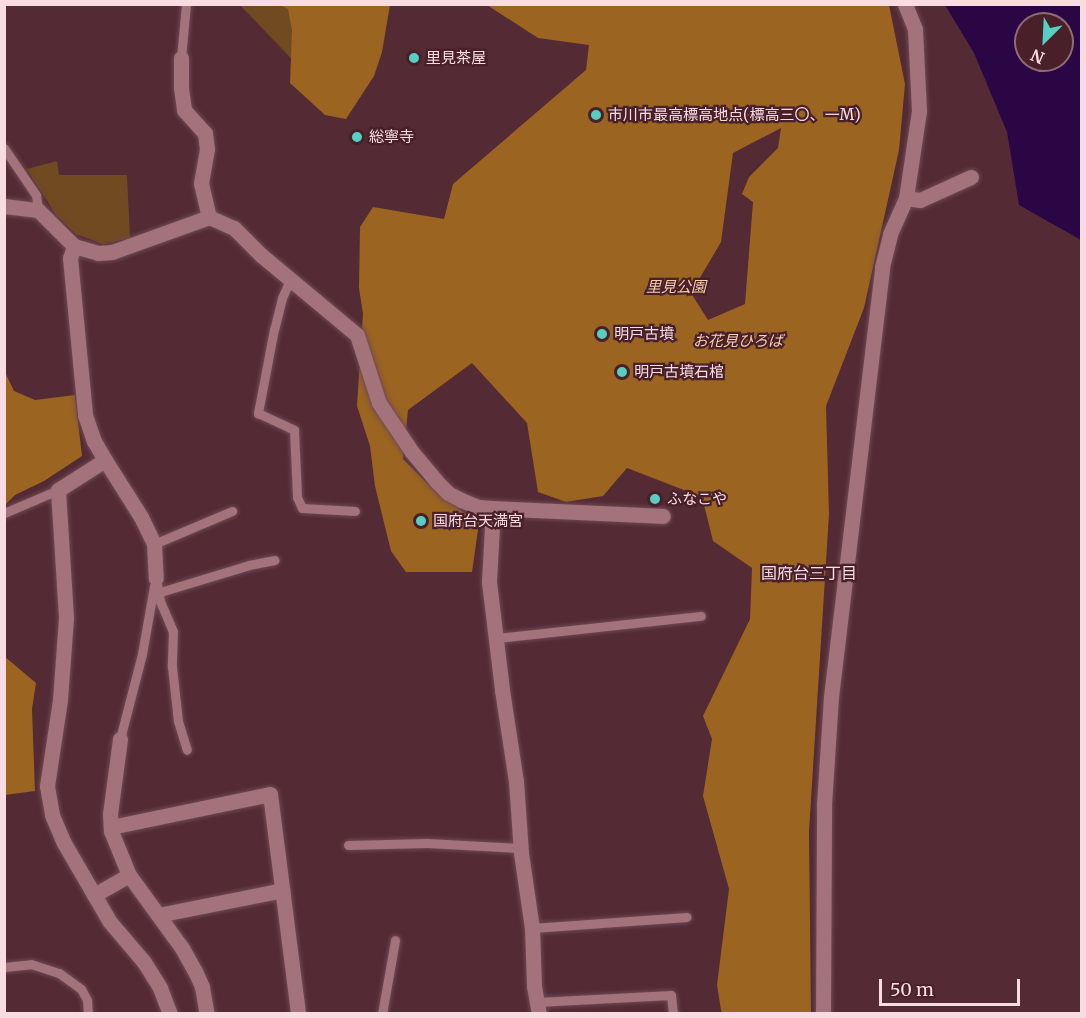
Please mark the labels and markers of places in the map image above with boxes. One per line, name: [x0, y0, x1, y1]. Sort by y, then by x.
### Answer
place label: 里見茶屋: [426, 49, 486, 67]
marker: 里見茶屋: [407, 51, 421, 65]
place label: 市川市最高標高地点(標高三〇、一M): [608, 106, 860, 124]
marker: 市川市最高標高地点(標高三〇、一M): [589, 108, 603, 122]
place label: 総寧寺: [369, 128, 414, 146]
marker: 総寧寺: [350, 130, 364, 144]
place label: 明戸古墳: [614, 325, 674, 343]
marker: 明戸古墳: [595, 327, 609, 341]
place label: 明戸古墳石棺: [634, 363, 724, 381]
marker: 明戸古墳石棺: [615, 365, 629, 379]
place label: ふなこや: [667, 490, 727, 508]
marker: ふなこや: [648, 492, 662, 506]
place label: 国府台天満宮: [433, 512, 523, 530]
marker: 国府台天満宮: [414, 514, 428, 528]

